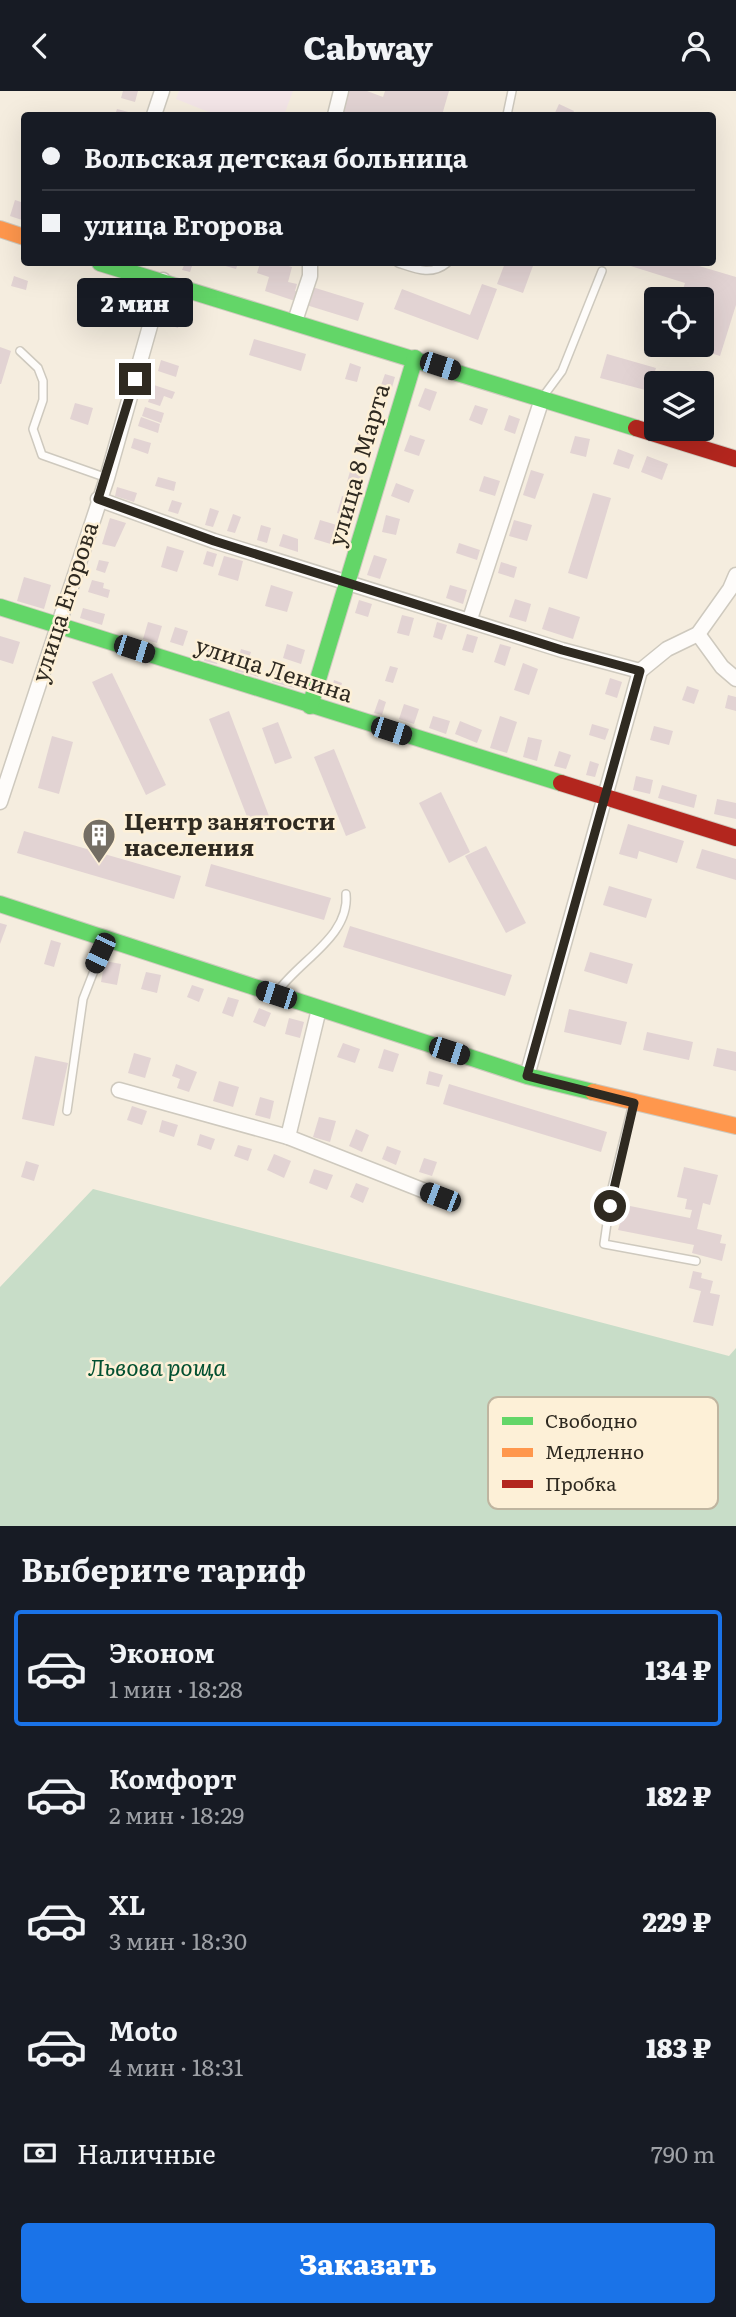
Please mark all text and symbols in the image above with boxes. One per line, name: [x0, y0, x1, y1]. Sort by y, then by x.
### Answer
text: Cabway: [303, 22, 433, 70]
icon: back: [21, 27, 59, 65]
icon: person: [677, 27, 715, 65]
text: Вольская детская больница: [84, 137, 468, 176]
text: улица Егорова: [84, 204, 283, 243]
callout: 2 мин: [77, 278, 193, 327]
text: 2 мин: [101, 285, 169, 319]
map controls: [644, 287, 714, 441]
button: locate: [644, 287, 714, 357]
car: [417, 350, 464, 382]
route end: [119, 363, 151, 395]
button: layers: [644, 371, 714, 441]
street label: улица 8 Марта: [318, 379, 397, 550]
street label: улица Егорова: [21, 516, 105, 686]
street label: улица Ленина: [191, 627, 358, 710]
car: [111, 633, 158, 665]
car: [368, 715, 415, 747]
place label: Центр занятости населения: [124, 803, 335, 863]
building icon: Центр занятости населения: [80, 816, 118, 865]
car: [82, 930, 119, 976]
car: [253, 979, 300, 1011]
car: [426, 1035, 473, 1067]
car: [417, 1180, 464, 1214]
route start: [594, 1190, 626, 1222]
park label: Львова роща: [88, 1349, 226, 1383]
legend: [488, 1397, 718, 1509]
text: Свободно: [545, 1406, 637, 1434]
text: Медленно: [545, 1437, 644, 1465]
text: Пробка: [545, 1469, 617, 1497]
text: Выберите тариф: [21, 1544, 306, 1592]
text: Эконом: [109, 1632, 214, 1671]
icon: car: [25, 1637, 88, 1700]
text: 134 ₽: [645, 1649, 711, 1688]
text: 1 мин · 18:28: [109, 1671, 243, 1705]
text: Комфорт: [109, 1758, 236, 1797]
icon: car: [25, 1763, 88, 1826]
text: 182 ₽: [646, 1775, 711, 1814]
text: 2 мин · 18:29: [109, 1797, 244, 1831]
text: XL: [109, 1884, 146, 1923]
icon: car: [25, 1889, 88, 1952]
text: 229 ₽: [643, 1901, 711, 1940]
text: 3 мин · 18:30: [109, 1923, 247, 1957]
text: Moto: [109, 2010, 178, 2049]
icon: car: [25, 2015, 88, 2078]
text: 183 ₽: [646, 2027, 711, 2066]
text: 4 мин · 18:31: [109, 2049, 243, 2083]
text: Наличные: [77, 2133, 216, 2172]
icon: cash: [21, 2134, 59, 2172]
text: 790 m: [651, 2136, 715, 2170]
button: Заказать: [21, 2223, 715, 2303]

